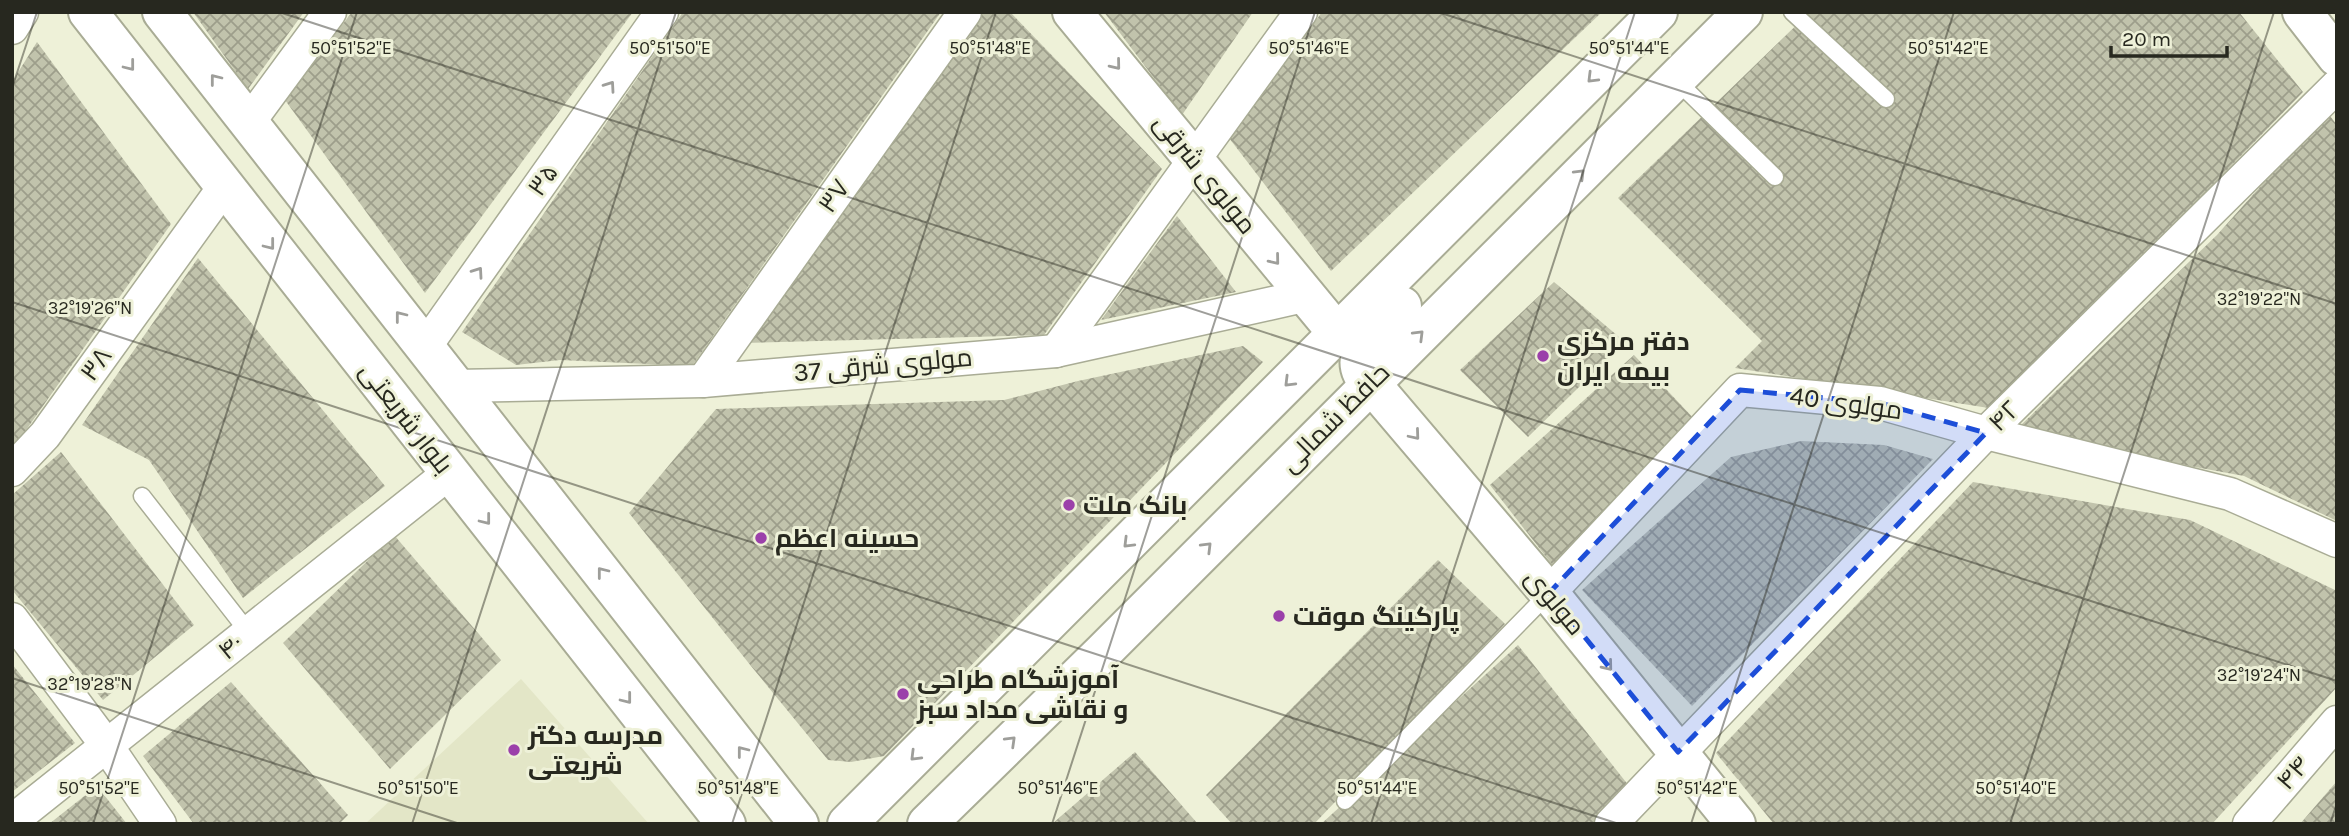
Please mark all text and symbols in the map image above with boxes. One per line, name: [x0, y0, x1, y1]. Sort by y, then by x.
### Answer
scale bar: [2111, 14, 2226, 58]
text: 20 m: [2122, 27, 2171, 51]
text: 50°51'52"E: [310, 37, 392, 59]
text: 50°51'50"E: [629, 37, 711, 59]
text: 50°51'48"E: [949, 37, 1031, 59]
text: 50°51'46"E: [1268, 37, 1350, 59]
text: 50°51'44"E: [1588, 37, 1670, 59]
text: 50°51'42"E: [1907, 37, 1989, 59]
one-way arrow: [1107, 57, 1120, 70]
one-way arrow: [121, 58, 134, 71]
one-way arrow: [1588, 70, 1601, 83]
one-way arrow: [210, 74, 223, 87]
one-way arrow: [602, 81, 614, 94]
street label: مولوی شرقی: [1147, 108, 1263, 240]
street label: ۳۵: [521, 158, 565, 202]
one-way arrow: [1572, 170, 1585, 183]
street label: ۳۷: [812, 173, 856, 219]
one-way arrow: [262, 237, 275, 250]
one-way arrow: [1267, 252, 1279, 265]
one-way arrow: [470, 267, 482, 280]
text: 32°19'22"N: [2217, 288, 2301, 310]
text: 32°19'26"N: [48, 297, 132, 319]
one-way arrow: [396, 311, 409, 324]
place label: دفتر مرکزی بیمه ایران: [1557, 326, 1690, 387]
one-way arrow: [1411, 330, 1424, 343]
street label: ۳۸: [74, 341, 118, 387]
street label: مولوی شرقی 37: [792, 342, 974, 388]
marker: دفتر مرکزی بیمه ایران: [1535, 348, 1551, 364]
street label: بلوار شریعتی: [353, 356, 459, 480]
street label: حافظ شمالی: [1274, 357, 1396, 479]
one-way arrow: [1285, 374, 1298, 387]
street label: مولوی 40: [1788, 380, 1904, 426]
street label: ۴۲: [1982, 394, 2026, 438]
one-way arrow: [1407, 427, 1419, 440]
place label: بانک ملت: [1083, 490, 1187, 521]
marker: بانک ملت: [1061, 497, 1077, 513]
one-way arrow: [478, 512, 491, 525]
place label: حسینه اعظم: [775, 523, 919, 556]
marker: حسینه اعظم: [753, 530, 769, 546]
one-way arrow: [1124, 535, 1137, 548]
one-way arrow: [1199, 542, 1212, 555]
street label: مولوی: [1518, 562, 1592, 642]
one-way arrow: [597, 567, 610, 580]
place label: پارکینگ موقت: [1293, 601, 1459, 634]
marker: پارکینگ موقت: [1271, 608, 1287, 624]
street label: ۴۰: [212, 627, 250, 667]
one-way arrow: [1600, 657, 1612, 670]
place label: آموزشگاه طراحی و نقاشی مداد سبز: [916, 664, 1128, 725]
text: 32°19'24"N: [2217, 664, 2301, 686]
text: 32°19'28"N: [47, 673, 133, 695]
marker: آموزشگاه طراحی و نقاشی مداد سبز: [895, 686, 911, 702]
one-way arrow: [619, 691, 632, 703]
place label: مدرسه دکتر شریعتی: [527, 720, 663, 781]
one-way arrow: [1003, 737, 1016, 750]
marker: مدرسه دکتر شریعتی: [506, 742, 522, 758]
one-way arrow: [738, 746, 751, 758]
one-way arrow: [911, 748, 924, 761]
street label: ۴۴: [2270, 750, 2316, 796]
text: 50°51'52"E: [58, 777, 140, 799]
text: 50°51'50"E: [377, 777, 459, 799]
text: 50°51'48"E: [697, 777, 779, 799]
text: 50°51'46"E: [1017, 777, 1099, 799]
text: 50°51'44"E: [1336, 777, 1418, 799]
text: 50°51'42"E: [1656, 777, 1738, 799]
text: 50°51'40"E: [1975, 777, 2057, 799]

